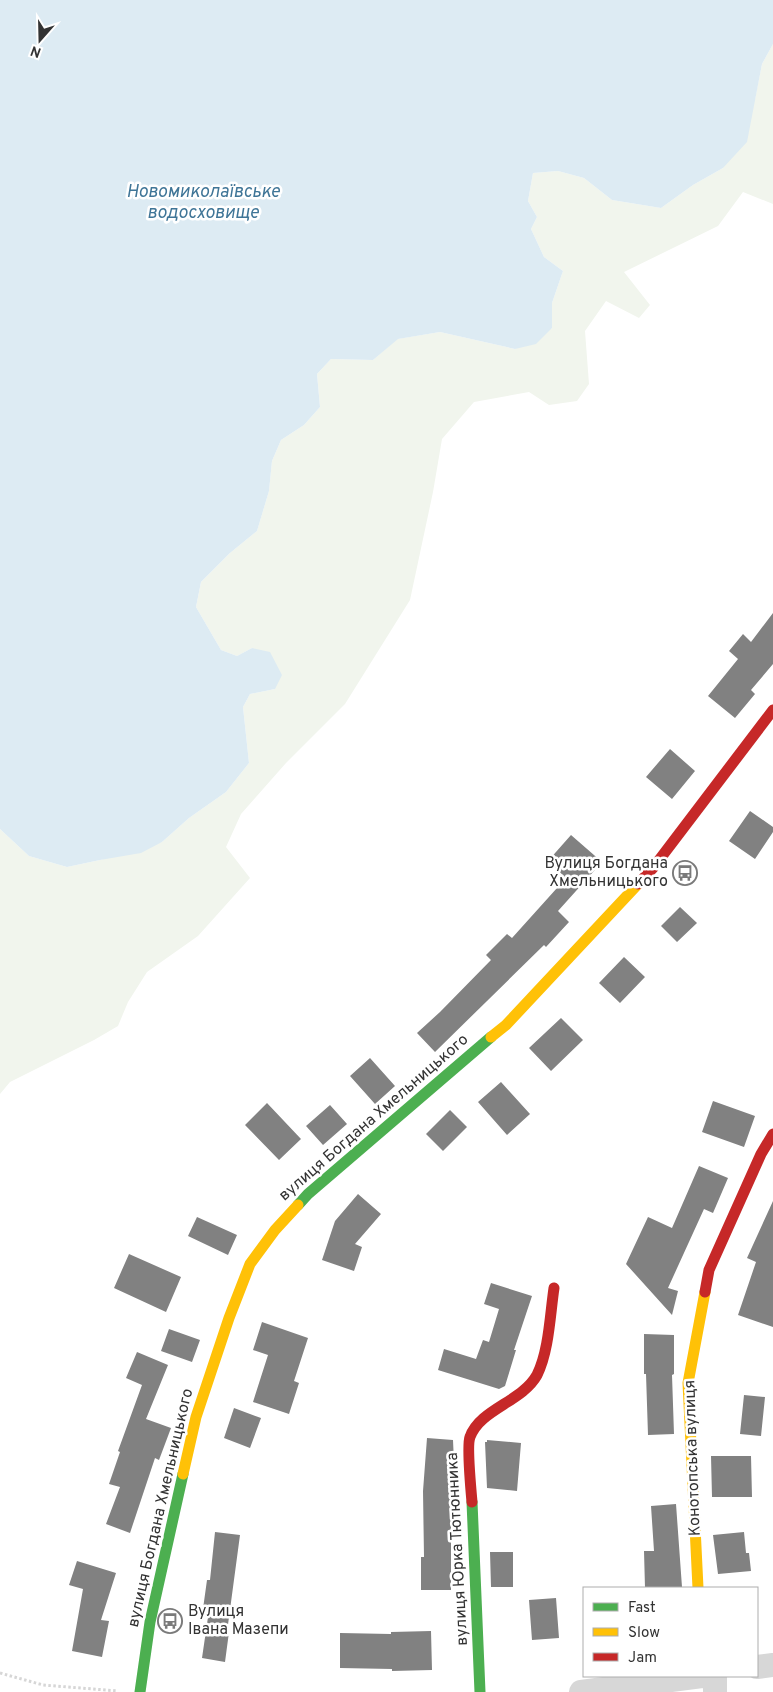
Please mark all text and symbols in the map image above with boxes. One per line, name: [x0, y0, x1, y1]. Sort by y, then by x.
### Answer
north arrow: [15, 15, 65, 65]
text: N: [28, 41, 44, 61]
water label: Новомиколаївське водосховище: [126, 181, 281, 225]
place label: Вулиця Богдана Хмельницького: [545, 854, 668, 892]
bus stop icon: Вулиця Богдана Хмельницького: [672, 860, 698, 886]
street label: вулиця Богдана Хмельницького: [275, 1030, 473, 1206]
street label: Конотопська вулиця: [680, 1380, 706, 1536]
street label: вулиця Богдана Хмельницького: [124, 1386, 198, 1629]
street label: вулиця Юрка Тютюнника: [443, 1452, 473, 1646]
legend: [583, 1587, 758, 1677]
text: Fast: [628, 1599, 656, 1618]
place label: Вулиця Івана Мазепи: [188, 1602, 289, 1640]
bus stop icon: Вулиця Івана Мазепи: [157, 1608, 183, 1634]
text: Slow: [628, 1624, 660, 1643]
text: Jam: [628, 1649, 657, 1668]

